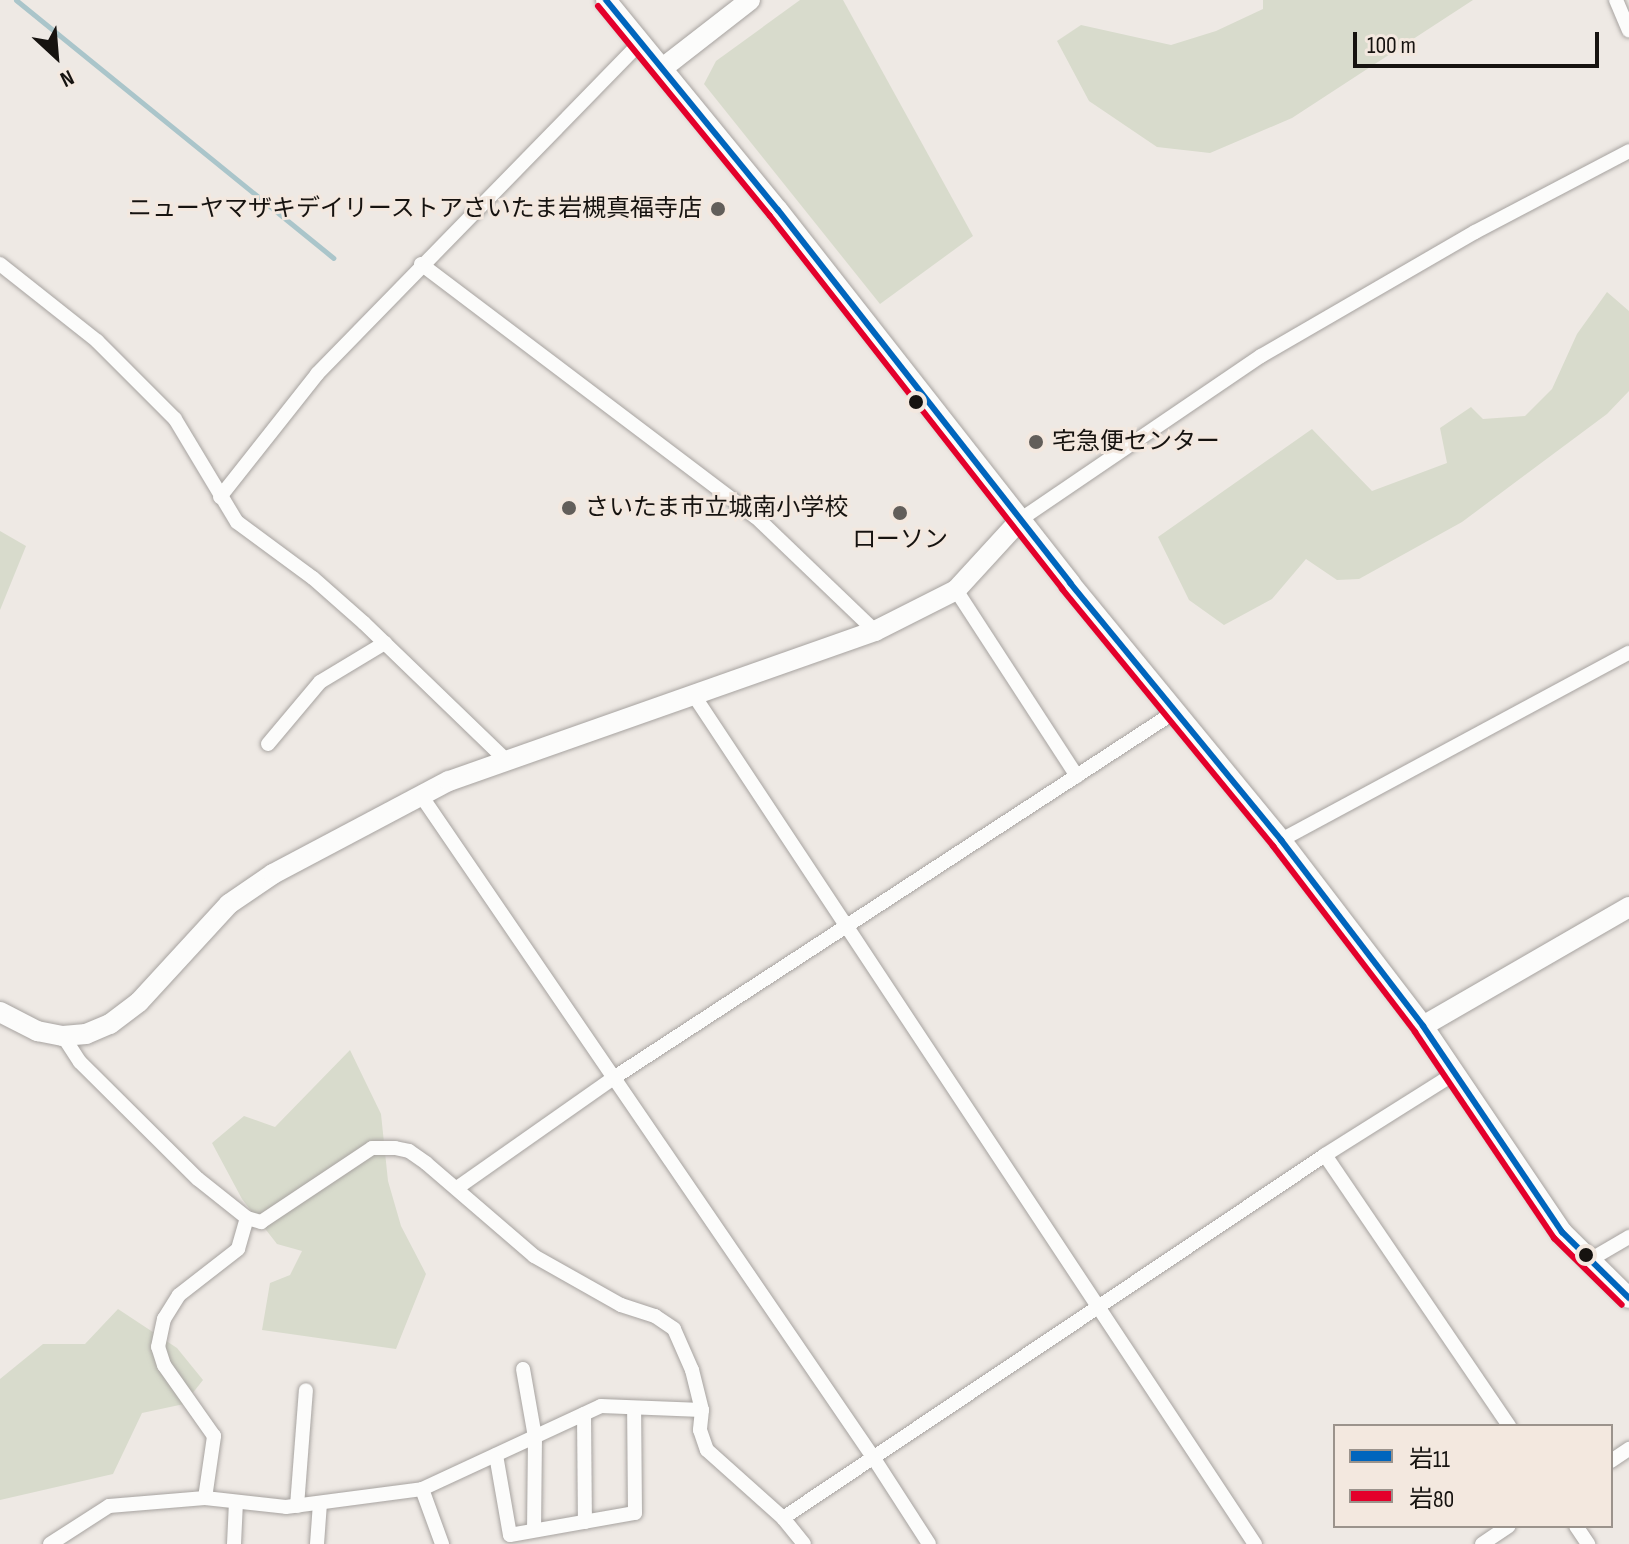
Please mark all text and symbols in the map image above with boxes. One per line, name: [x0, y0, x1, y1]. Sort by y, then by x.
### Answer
north arrow: [16, 16, 96, 96]
scale bar: [1357, 16, 1603, 66]
text: 100 m: [1367, 31, 1416, 60]
text: N: [56, 63, 78, 93]
place label: ニューヤマザキデイリーストアさいたま岩槻真福寺店: [126, 195, 702, 223]
marker: ニューヤマザキデイリーストアさいたま岩槻真福寺店: [709, 200, 727, 218]
unlabelled marker: [908, 394, 924, 410]
place label: 宅急便センター: [1052, 428, 1220, 456]
marker: 宅急便センター: [1027, 433, 1045, 451]
place label: さいたま市立城南小学校: [585, 494, 849, 522]
marker: さいたま市立城南小学校: [560, 499, 578, 517]
marker: ローソン: [891, 504, 909, 522]
place label: ローソン: [852, 526, 948, 554]
unlabelled marker: [1578, 1247, 1594, 1263]
legend: [1333, 1424, 1613, 1528]
text: 岩11: [1409, 1445, 1450, 1474]
text: 岩80: [1409, 1485, 1454, 1514]

